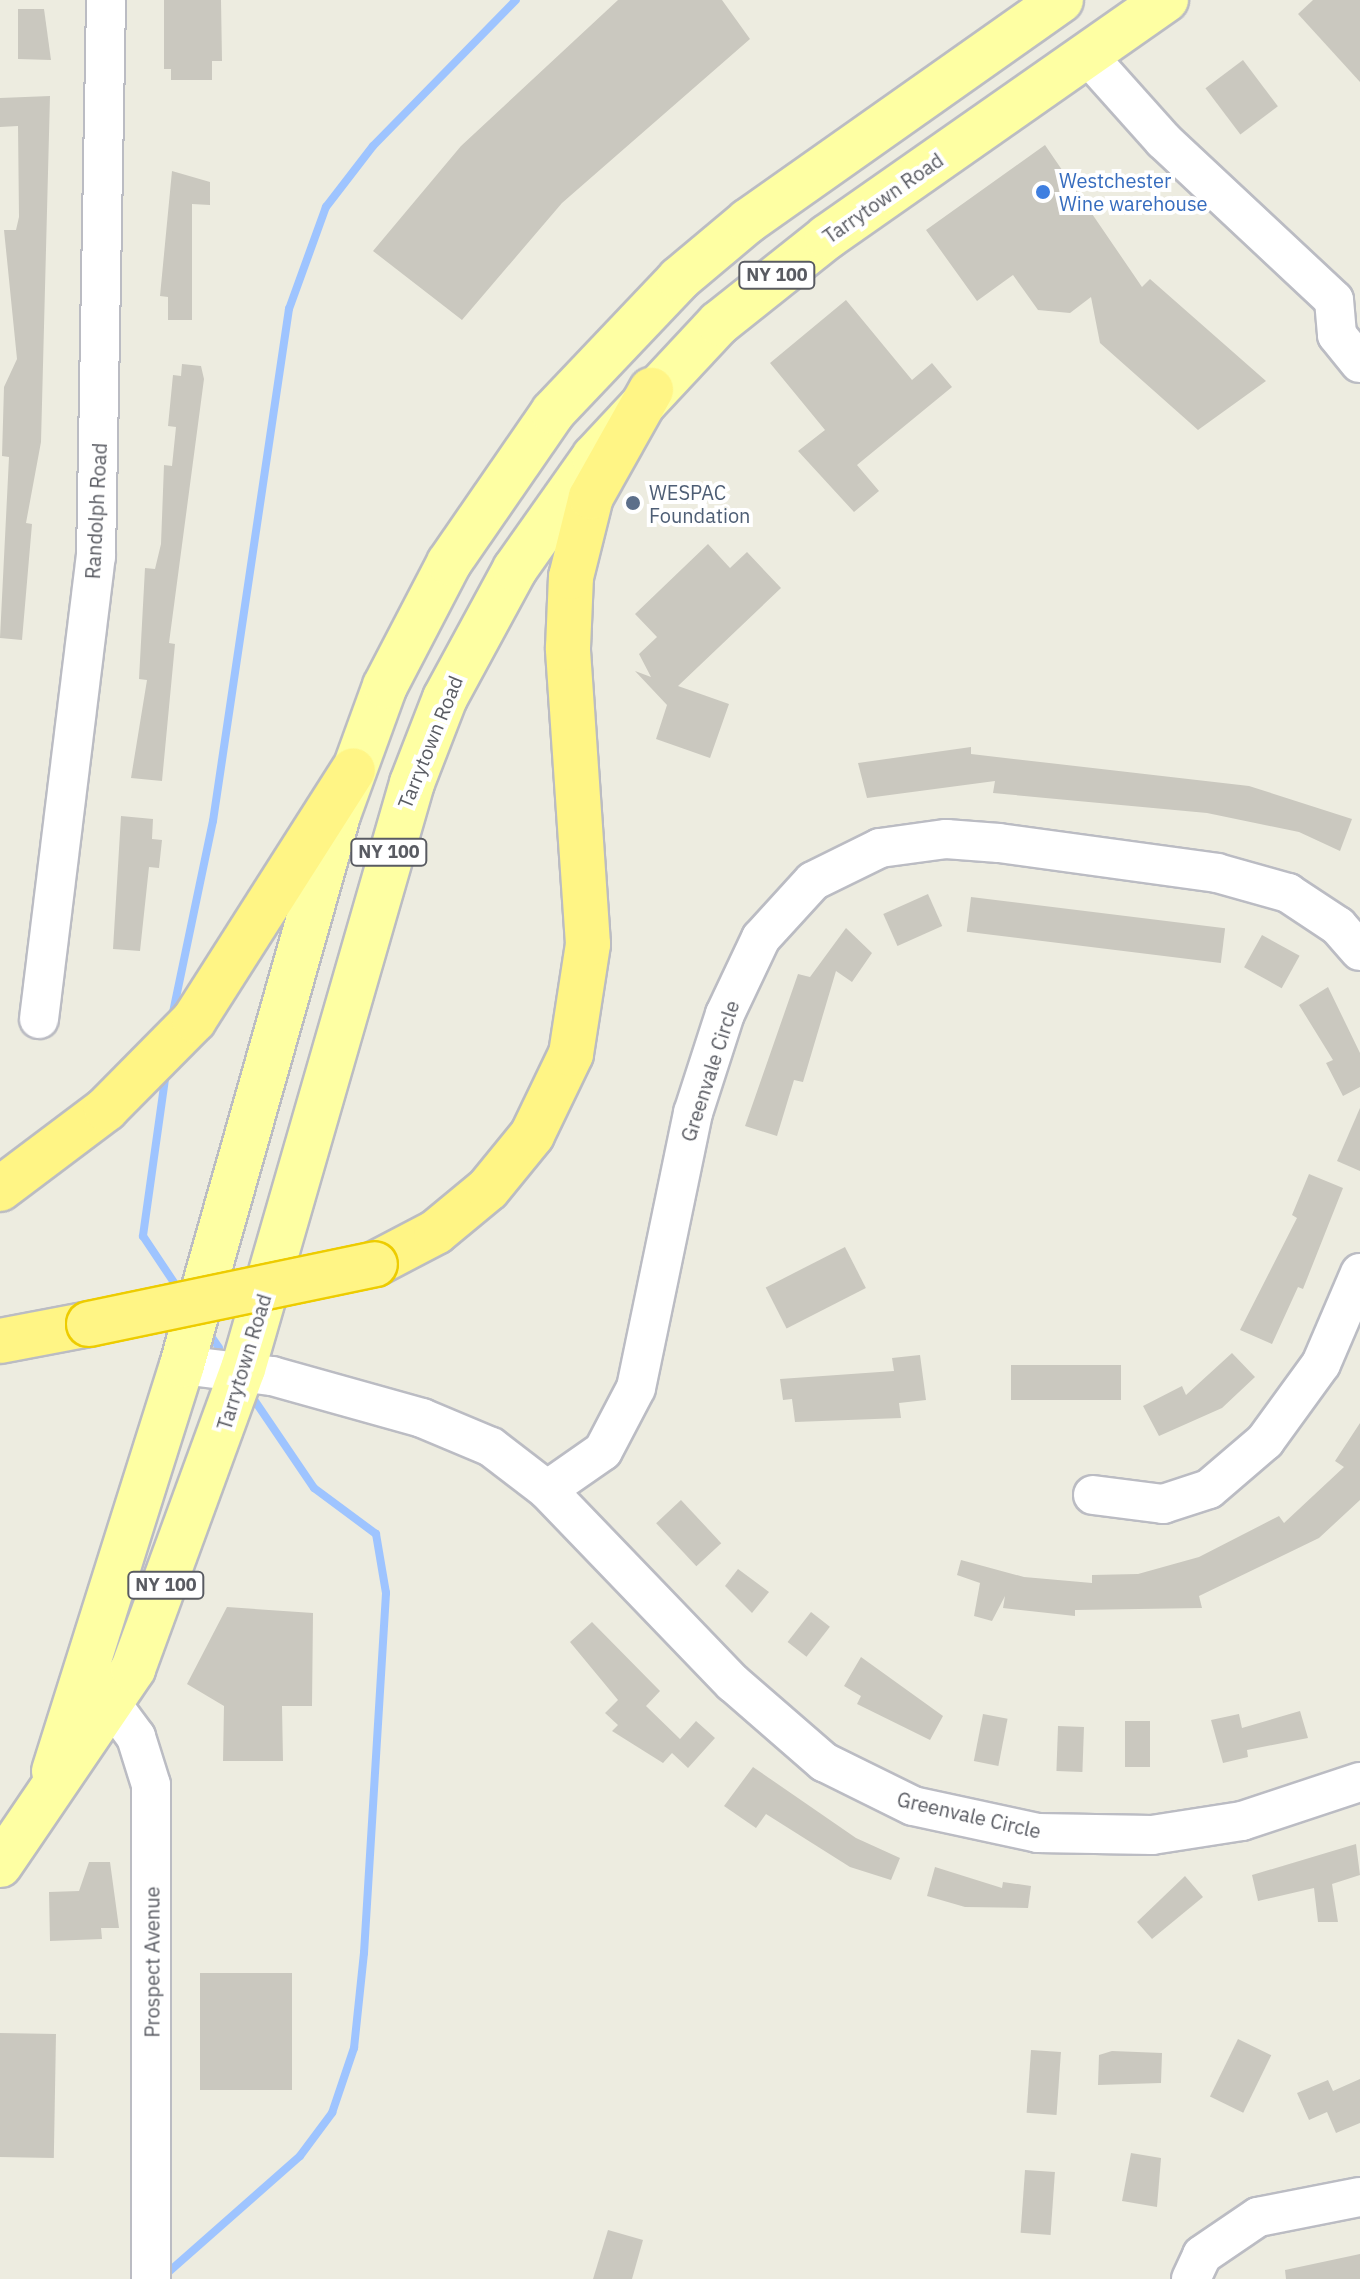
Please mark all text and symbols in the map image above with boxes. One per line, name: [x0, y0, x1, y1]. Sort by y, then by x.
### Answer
street label: Tarrytown Road: [818, 148, 948, 248]
place label: Westchester Wine warehouse: [1059, 168, 1208, 215]
marker: Westchester Wine warehouse: [1034, 183, 1052, 201]
road number: NY 100: [737, 261, 817, 289]
street label: Randolph Road: [80, 442, 112, 580]
place label: WESPAC Foundation: [649, 480, 750, 527]
marker: WESPAC Foundation: [624, 494, 642, 512]
street label: Tarrytown Road: [392, 672, 468, 812]
road number: NY 100: [349, 838, 429, 866]
street label: Greenvale Circle: [676, 997, 744, 1145]
street label: Tarrytown Road: [212, 1291, 276, 1433]
road number: NY 100: [126, 1571, 206, 1599]
street label: Greenvale Circle: [895, 1787, 1043, 1843]
street label: Prospect Avenue: [140, 1886, 164, 2038]

